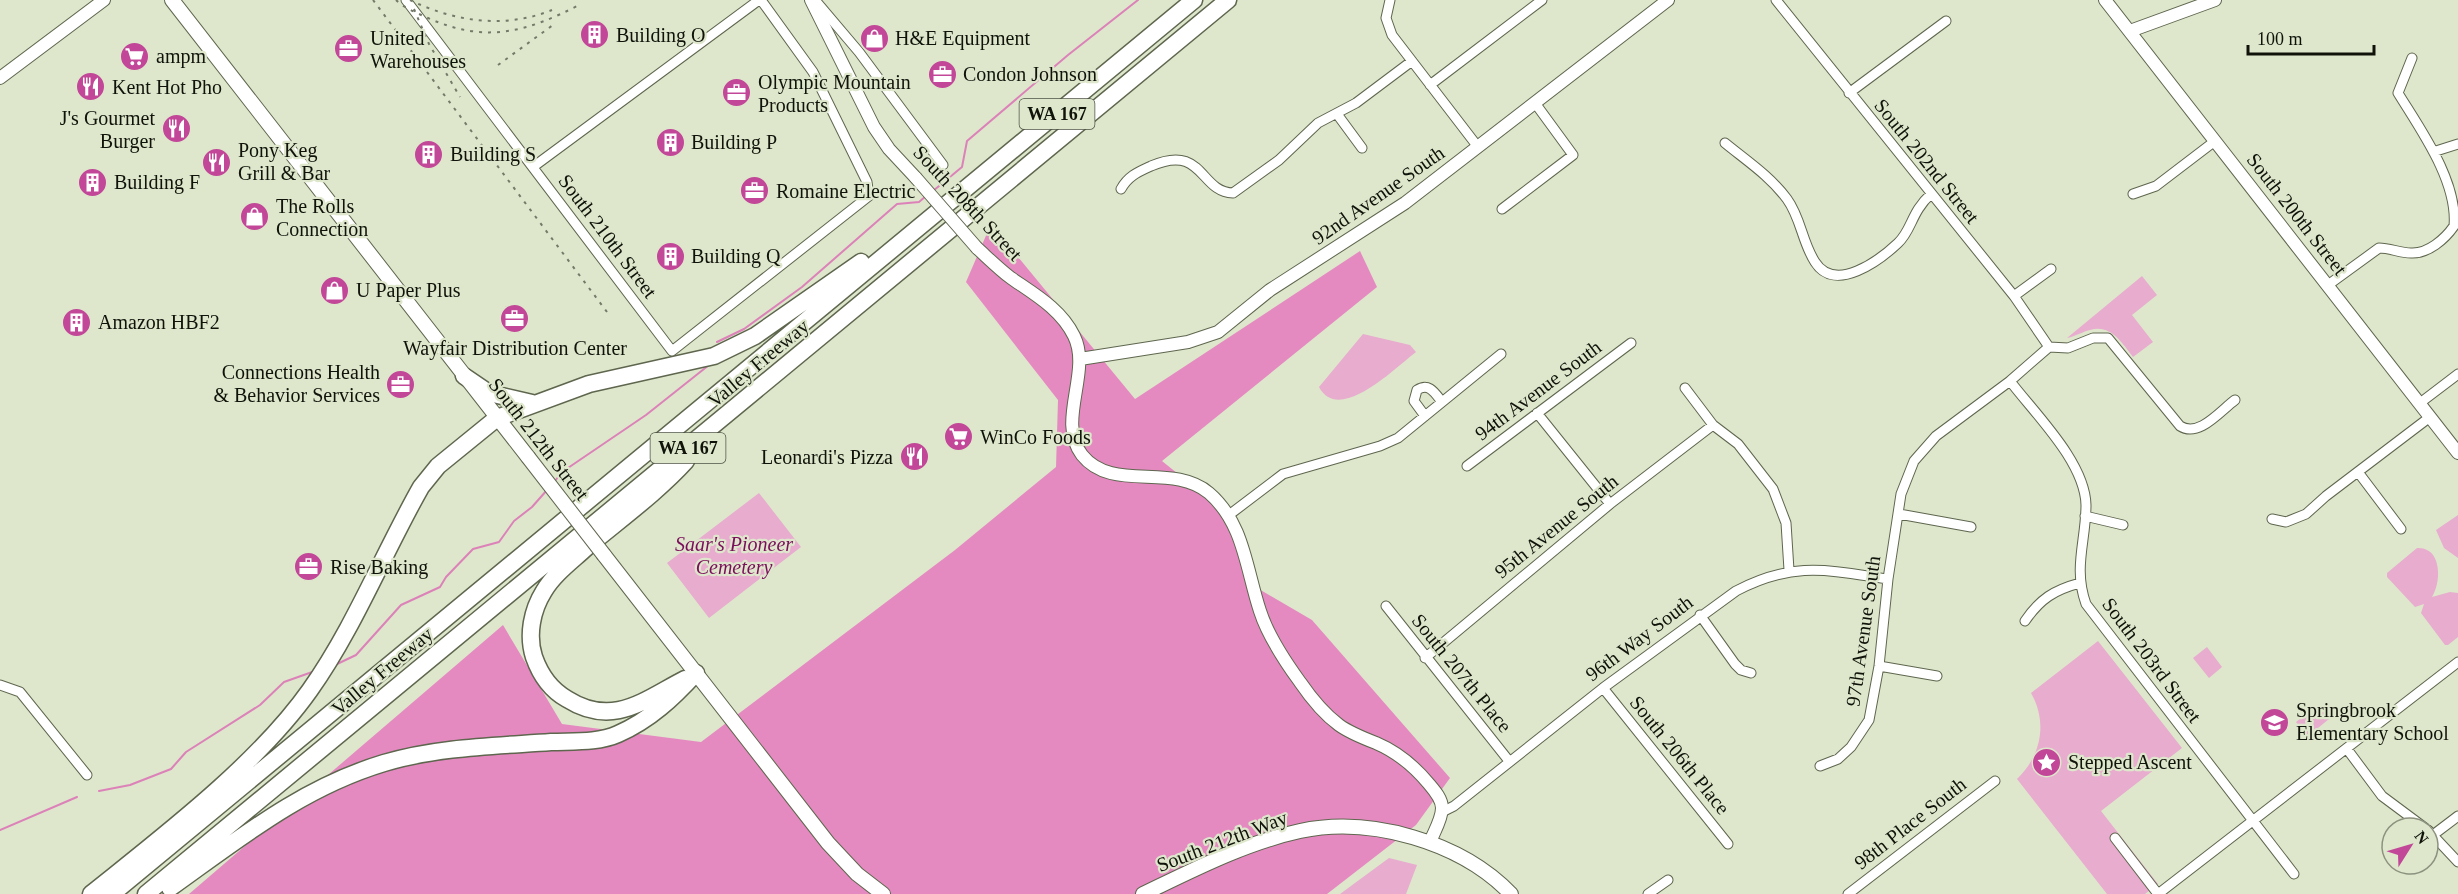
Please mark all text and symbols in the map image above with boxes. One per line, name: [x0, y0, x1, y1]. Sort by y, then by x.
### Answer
scale bar: [2248, 18, 2374, 56]
building icon: Building O: [579, 19, 611, 51]
shop icon: H&E Equipment: [858, 22, 890, 54]
place label: Building O: [616, 24, 705, 47]
place label: United Warehouses: [370, 27, 466, 72]
place label: H&E Equipment: [895, 27, 1030, 50]
text: 100 m: [2257, 29, 2303, 49]
office icon: United Warehouses: [333, 33, 365, 65]
supermarket icon: ampm: [119, 40, 151, 72]
place label: ampm: [156, 45, 206, 68]
office icon: Condon Johnson: [926, 58, 958, 90]
place label: Condon Johnson: [963, 63, 1097, 85]
restaurant icon: Kent Hot Pho: [75, 71, 107, 103]
place label: Olympic Mountain Products: [758, 71, 911, 116]
place label: Kent Hot Pho: [112, 76, 222, 98]
office icon: Olympic Mountain Products: [721, 77, 753, 109]
street label: South 202nd Street: [1870, 94, 1984, 228]
road number: WA 167: [1020, 99, 1094, 129]
place label: J's Gourmet Burger: [60, 107, 155, 153]
restaurant icon: J's Gourmet Burger: [160, 113, 192, 145]
building icon: Building P: [654, 126, 686, 158]
place label: Building P: [691, 131, 777, 154]
building icon: Building S: [413, 138, 445, 170]
place label: Pony Keg Grill & Bar: [238, 139, 331, 184]
street label: South 208th Street: [909, 141, 1027, 265]
street label: 92nd Avenue South: [1308, 141, 1448, 249]
place label: Building S: [450, 143, 536, 166]
restaurant icon: Pony Keg Grill & Bar: [201, 146, 233, 178]
street label: South 200th Street: [2242, 149, 2352, 280]
building icon: Building F: [77, 166, 109, 198]
street label: South 210th Street: [554, 170, 662, 302]
place label: Building F: [114, 171, 200, 194]
office icon: Romaine Electric: [739, 175, 771, 207]
place label: Romaine Electric: [776, 180, 916, 202]
place label: The Rolls Connection: [276, 195, 368, 240]
shop icon: The Rolls Connection: [239, 201, 271, 233]
building icon: Building Q: [654, 240, 686, 272]
place label: Building Q: [691, 245, 781, 268]
shop icon: U Paper Plus: [319, 274, 351, 306]
place label: U Paper Plus: [356, 279, 461, 302]
office icon: Wayfair Distribution Center: [499, 302, 531, 334]
building icon: Amazon HBF2: [61, 306, 93, 338]
place label: Amazon HBF2: [98, 311, 220, 333]
street label: Valley Freeway: [703, 314, 814, 412]
street label: 94th Avenue South: [1471, 336, 1605, 444]
place label: Wayfair Distribution Center: [403, 337, 627, 360]
place label: Connections Health & Behavior Services: [213, 361, 380, 406]
office icon: Connections Health & Behavior Services: [385, 368, 417, 400]
street label: South 212th Street: [484, 374, 594, 505]
supermarket icon: WinCo Foods: [943, 421, 975, 453]
place label: WinCo Foods: [980, 426, 1091, 448]
road number: WA 167: [650, 433, 726, 463]
restaurant icon: Leonardi's Pizza: [898, 441, 930, 473]
place label: Leonardi's Pizza: [761, 446, 893, 468]
street label: 95th Avenue South: [1490, 470, 1622, 582]
park label: Saar's Pioneer Cemetery: [675, 533, 793, 579]
office icon: Rise Baking: [293, 551, 325, 583]
street label: 97th Avenue South: [1842, 554, 1884, 708]
place label: Rise Baking: [330, 556, 428, 579]
street label: 96th Way South: [1581, 591, 1697, 686]
street label: South 203rd Street: [2098, 593, 2206, 727]
street label: South 207th Place: [1408, 610, 1516, 737]
street label: Valley Freeway: [327, 622, 438, 720]
street label: South 206th Place: [1626, 692, 1734, 819]
place label: Springbrook Elementary School: [2296, 699, 2449, 745]
school or university icon: Springbrook Elementary School: [2259, 706, 2291, 738]
place icon: Stepped Ascent: [2031, 746, 2063, 778]
place label: Stepped Ascent: [2068, 751, 2192, 774]
street label: 98th Place South: [1850, 773, 1970, 873]
street label: South 212th Way: [1154, 806, 1291, 877]
north arrow: [2380, 816, 2440, 876]
text: N: [2411, 828, 2432, 847]

